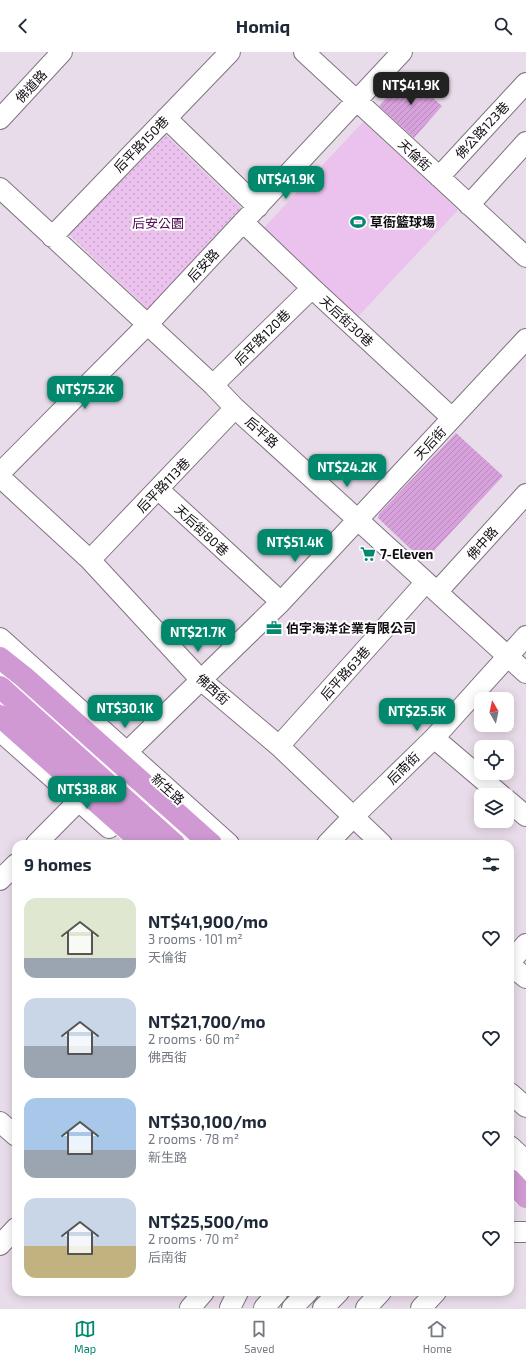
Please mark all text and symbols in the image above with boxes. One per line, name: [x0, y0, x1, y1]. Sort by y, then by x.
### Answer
icon: back: [12, 15, 34, 37]
text: Homiq: [236, 15, 290, 37]
icon: search: [492, 15, 514, 37]
street label: 佛道路: [12, 66, 50, 106]
pin: NT$41.9K: [370, 72, 452, 106]
text: NT$41.9K: [382, 77, 440, 93]
street label: 佛公路123巷: [452, 98, 512, 162]
street label: 后平路150巷: [110, 113, 172, 175]
street label: 天倫街: [395, 136, 435, 174]
pin: NT$41.9K: [245, 166, 327, 200]
text: NT$41.9K: [257, 171, 315, 187]
sports icon: 草衙籃球場: [349, 213, 367, 231]
place label: 草衙籃球場: [370, 214, 435, 230]
park label: 后安公園: [132, 215, 184, 231]
street label: 后安路: [184, 245, 222, 285]
street label: 天后街30巷: [317, 292, 377, 350]
street label: 后平路120巷: [231, 306, 293, 368]
pin: NT$75.2K: [44, 376, 126, 410]
text: NT$75.2K: [56, 381, 114, 397]
street label: 后平路: [242, 413, 282, 451]
street label: 天后街: [411, 423, 449, 463]
street label: 后平路113巷: [133, 454, 193, 516]
pin: NT$24.2K: [306, 454, 388, 488]
text: NT$24.2K: [317, 459, 377, 475]
street label: 天后街80巷: [172, 501, 232, 559]
street label: 佛中路: [463, 523, 501, 563]
pin: NT$51.4K: [254, 529, 336, 563]
text: NT$51.4K: [266, 534, 324, 550]
supermarket icon: 7-Eleven: [359, 545, 377, 563]
place label: 7-Eleven: [380, 546, 434, 562]
pin: NT$21.7K: [157, 619, 239, 653]
office icon: 伯宇海洋企業有限公司: [265, 619, 283, 637]
place label: 伯宇海洋企業有限公司: [286, 620, 416, 636]
text: NT$21.7K: [170, 624, 226, 640]
street label: 后平路63巷: [317, 643, 373, 703]
street label: 佛西街: [193, 670, 233, 708]
north arrow: [474, 692, 514, 732]
map controls: [474, 692, 514, 828]
pin: NT$30.1K: [84, 695, 166, 729]
pin: NT$25.5K: [376, 698, 458, 732]
text: NT$30.1K: [97, 700, 153, 716]
text: NT$25.5K: [388, 703, 446, 719]
button: locate: [474, 740, 514, 780]
street label: 后南街: [383, 749, 423, 787]
street label: 新生路: [148, 770, 188, 808]
pin: NT$38.8K: [46, 776, 128, 810]
text: NT$38.8K: [57, 781, 117, 797]
button: layers: [474, 788, 514, 828]
icon: filters: [480, 853, 502, 875]
text: 9 homes: [24, 854, 92, 874]
text: NT$41,900/mo: [148, 911, 268, 931]
icon: home: [56, 914, 104, 962]
icon: heart: [480, 927, 502, 949]
text: 3 rooms · 101 m²: [148, 931, 243, 947]
text: 天倫街: [148, 949, 187, 965]
text: NT$21,700/mo: [148, 1011, 265, 1031]
icon: home: [56, 1014, 104, 1062]
icon: heart: [480, 1027, 502, 1049]
text: 2 rooms · 60 m²: [148, 1031, 240, 1047]
text: 佛西街: [148, 1049, 187, 1065]
text: NT$30,100/mo: [148, 1111, 267, 1131]
icon: home: [56, 1114, 104, 1162]
icon: heart: [480, 1127, 502, 1149]
text: 2 rooms · 78 m²: [148, 1131, 239, 1147]
text: 新生路: [148, 1149, 187, 1165]
text: NT$25,500/mo: [148, 1211, 268, 1231]
icon: home: [56, 1214, 104, 1262]
icon: heart: [480, 1227, 502, 1249]
text: 2 rooms · 70 m²: [148, 1231, 239, 1247]
text: 后南街: [148, 1249, 187, 1265]
tab: Map: [74, 1318, 96, 1355]
tab: Saved: [244, 1318, 275, 1355]
tab: Home: [423, 1318, 452, 1355]

